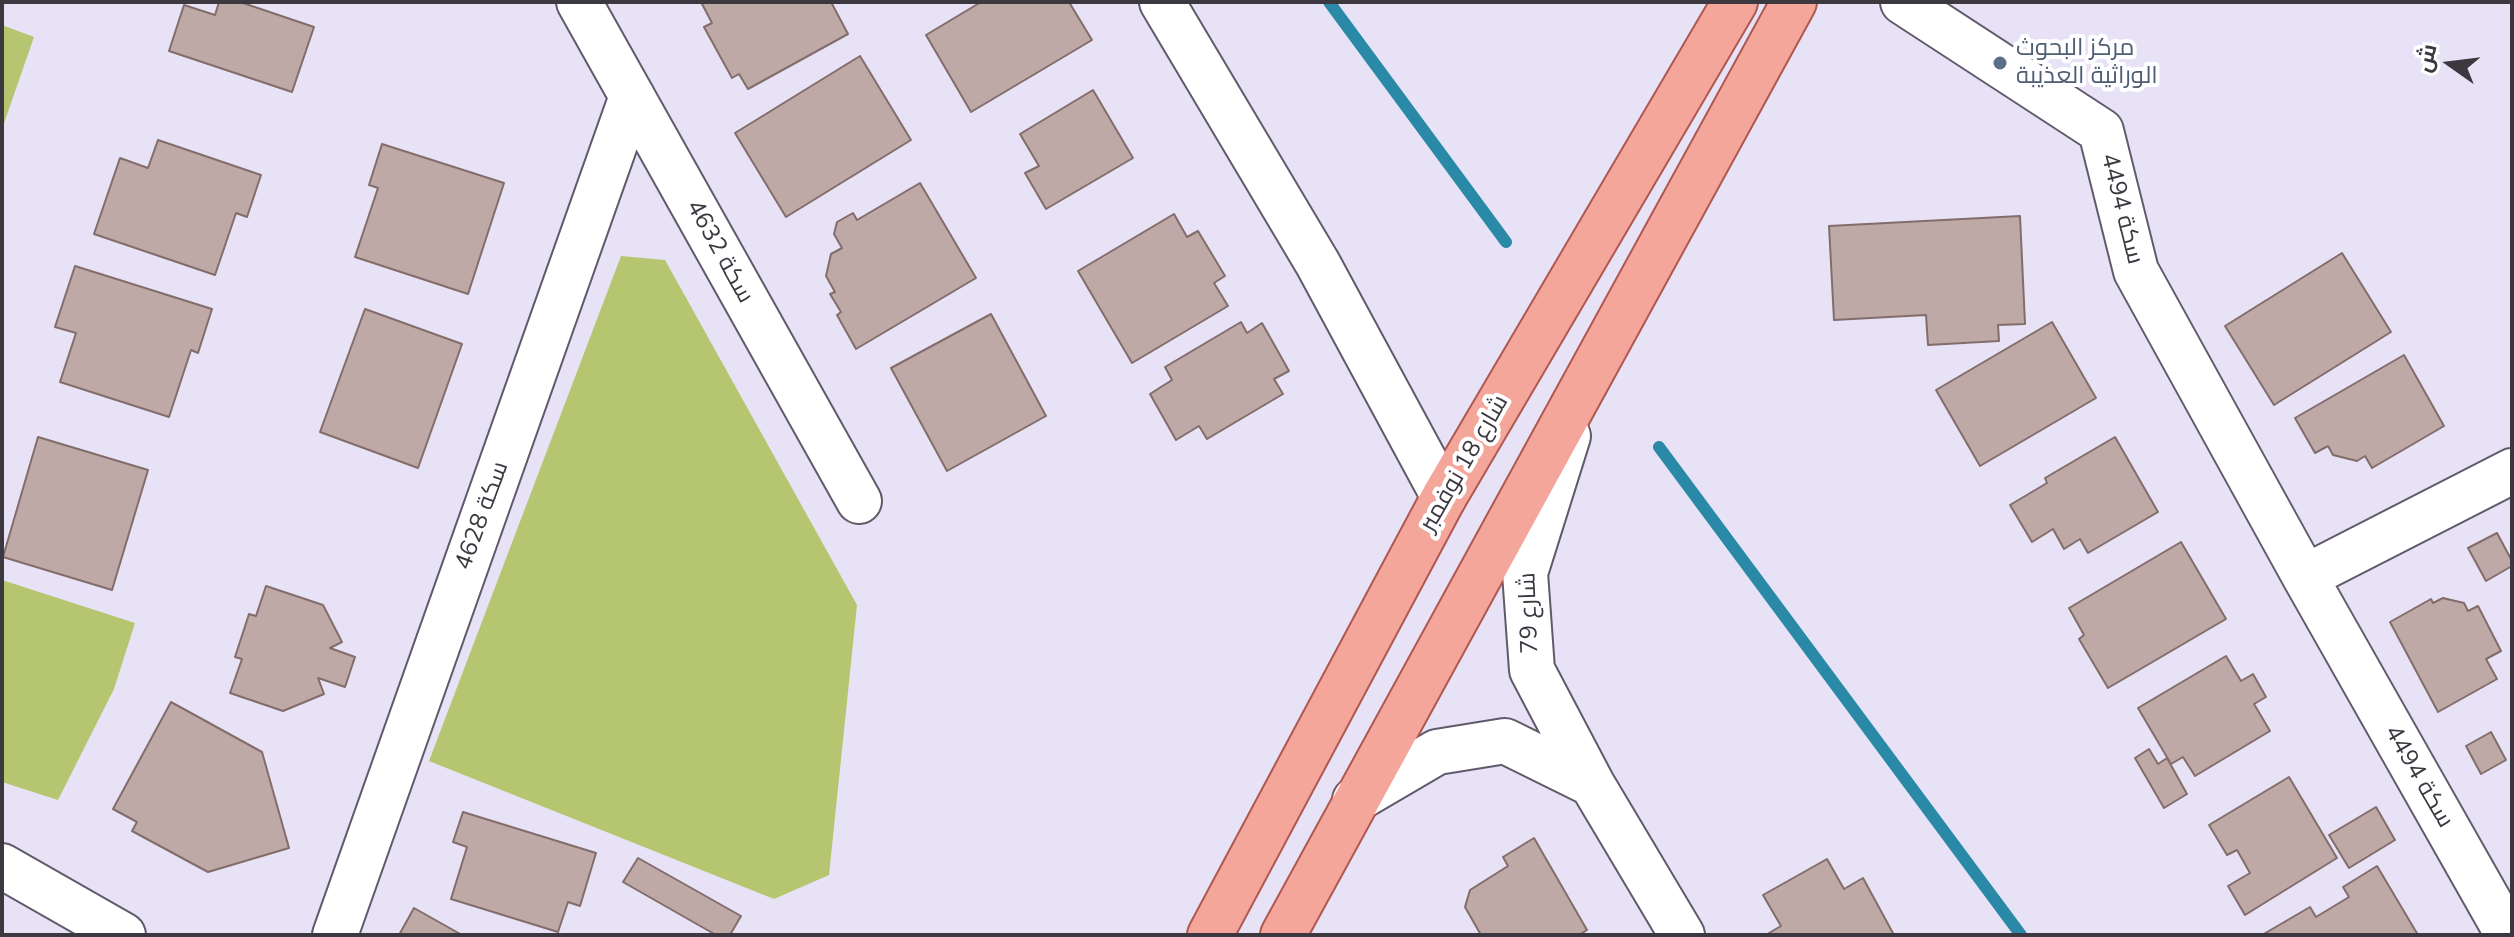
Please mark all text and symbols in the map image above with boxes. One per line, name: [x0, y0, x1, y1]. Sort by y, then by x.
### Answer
north arrow: [2410, 24, 2490, 104]
place label: مركز البحوث الوراثية العذيبة: [2016, 35, 2158, 91]
text: ش: [2409, 41, 2445, 76]
marker: مركز البحوث الوراثية العذيبة: [1991, 54, 2009, 72]
street label: سكة 4494: [2093, 151, 2149, 267]
street label: سكة 4632: [679, 195, 759, 309]
street label: شارع 18 نوفمبر: [1414, 391, 1516, 537]
street label: سكة 4628: [450, 458, 516, 574]
street label: 79 شارع: [1514, 572, 1546, 654]
street label: سكة 4494: [2377, 721, 2459, 833]

